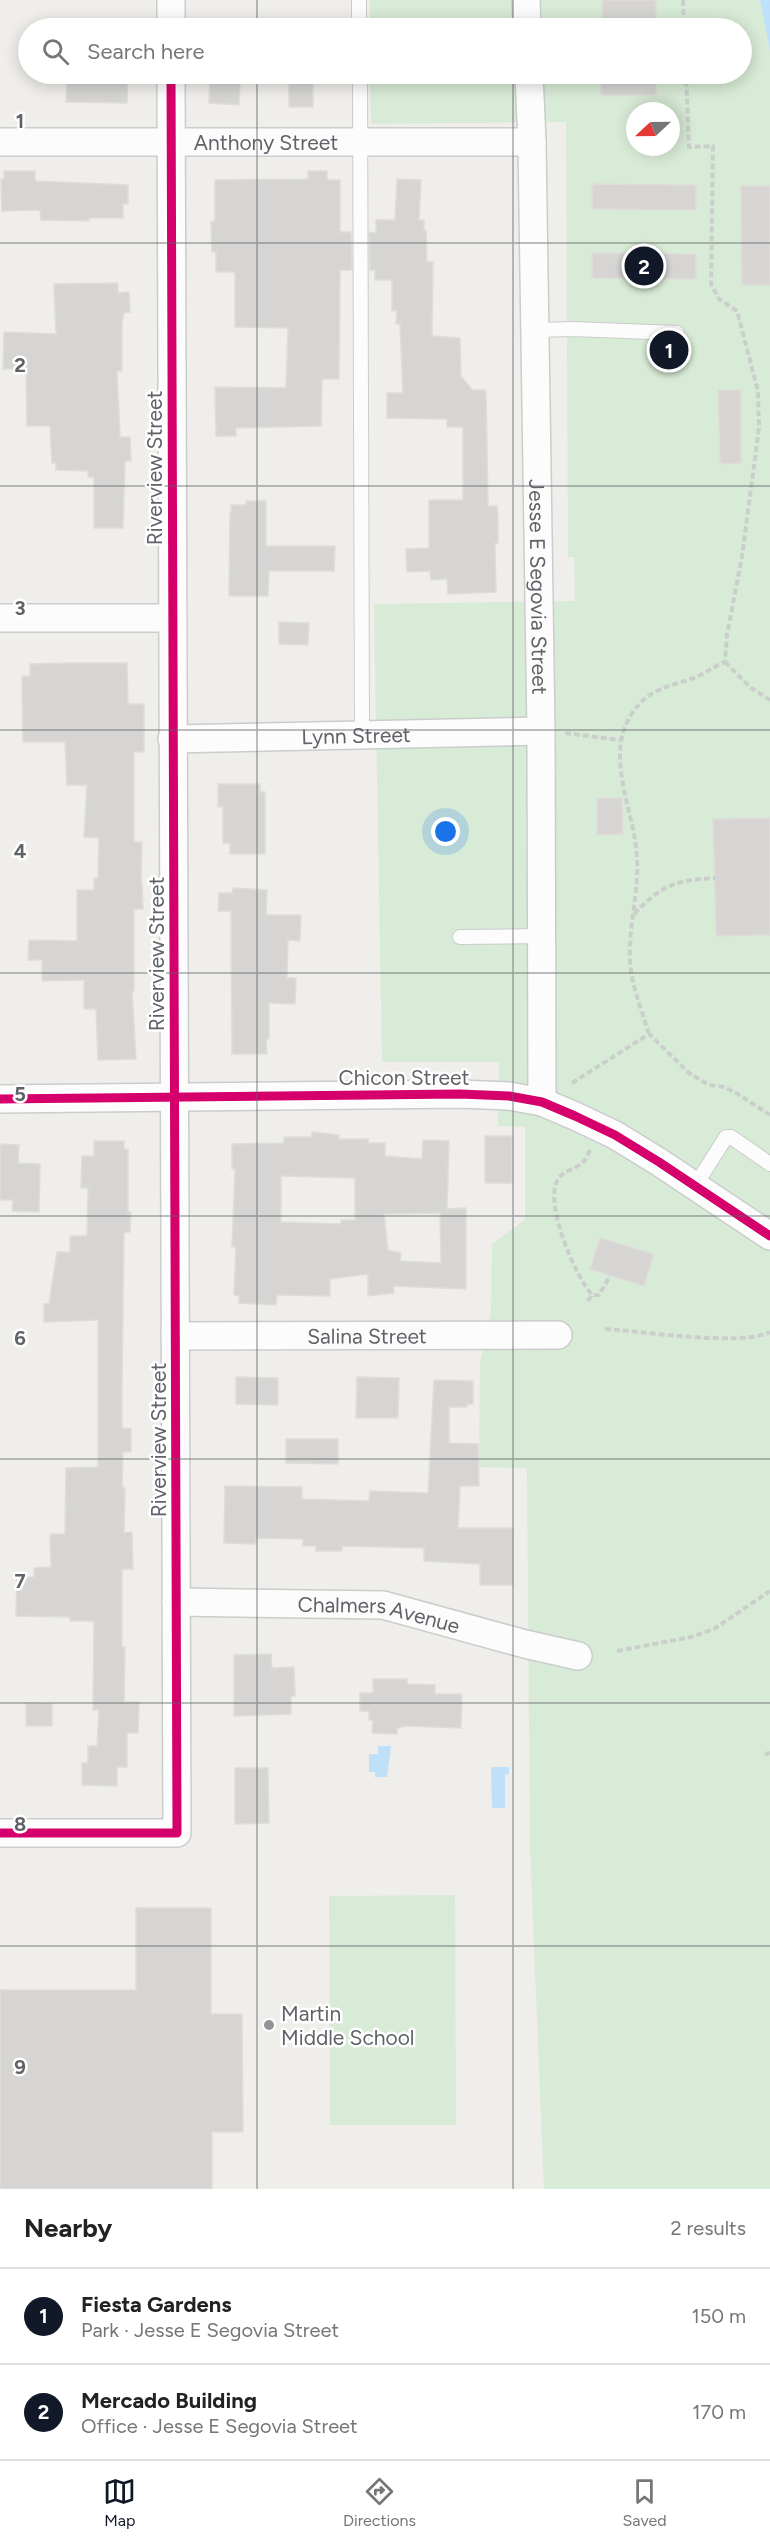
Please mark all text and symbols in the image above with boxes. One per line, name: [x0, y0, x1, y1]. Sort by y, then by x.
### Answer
search box: [18, 18, 752, 84]
icon: search: [39, 35, 72, 68]
text: Search here: [87, 38, 205, 65]
north arrow: [626, 102, 680, 156]
text: 1: [16, 109, 24, 133]
street label: Anthony Street: [194, 130, 338, 155]
pin: 2: [624, 244, 664, 288]
pin: 1: [650, 328, 688, 372]
text: 2: [14, 353, 26, 377]
street label: Riverview Street: [142, 391, 167, 545]
street label: Jesse E Segovia Street: [525, 479, 553, 695]
text: 3: [14, 596, 26, 620]
street label: Lynn Street: [301, 721, 411, 749]
your location: [431, 817, 460, 846]
text: 4: [14, 839, 27, 863]
street label: Riverview Street: [144, 877, 169, 1031]
street label: Chicon Street: [339, 1065, 470, 1090]
text: 5: [14, 1082, 26, 1106]
street label: Salina Street: [307, 1323, 427, 1348]
text: 6: [14, 1326, 26, 1350]
street label: Riverview Street: [146, 1363, 171, 1517]
text: 7: [14, 1569, 26, 1593]
street label: Chalmers Avenue: [297, 1591, 463, 1638]
text: 8: [14, 1812, 26, 1836]
place label: Martin Middle School: [281, 2001, 414, 2050]
marker: Martin Middle School: [262, 2018, 276, 2032]
text: 9: [14, 2055, 26, 2079]
text: Nearby: [24, 2212, 112, 2244]
text: 2 results: [670, 2216, 746, 2240]
text: Fiesta Gardens: [81, 2291, 231, 2318]
text: 1: [39, 2304, 48, 2328]
text: 150 m: [691, 2304, 746, 2328]
text: Park · Jesse E Segovia Street: [81, 2318, 339, 2342]
text: Mercado Building: [81, 2387, 257, 2414]
text: 2: [38, 2400, 49, 2424]
text: 170 m: [692, 2400, 746, 2424]
text: Office · Jesse E Segovia Street: [81, 2414, 358, 2438]
tab: Map: [103, 2475, 136, 2530]
tab: Directions: [343, 2475, 416, 2530]
tab: Saved: [623, 2475, 667, 2530]

